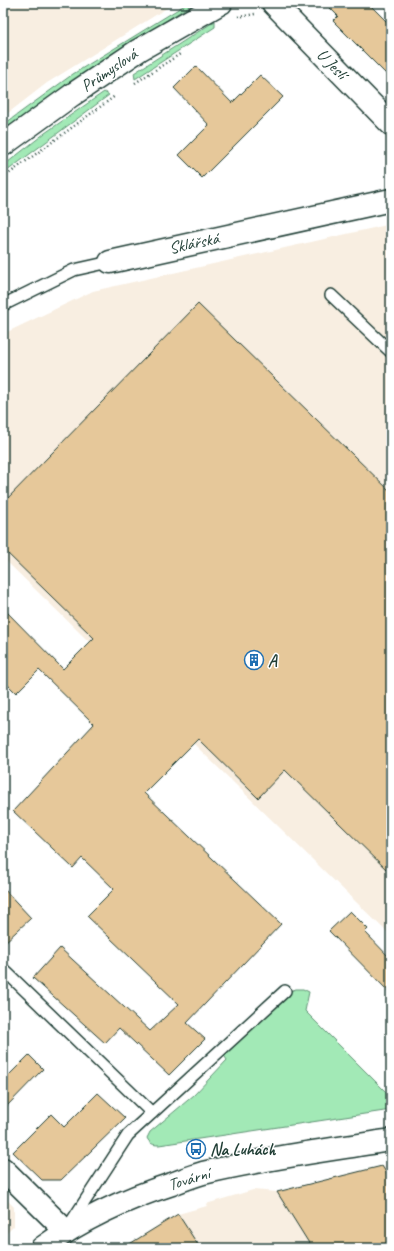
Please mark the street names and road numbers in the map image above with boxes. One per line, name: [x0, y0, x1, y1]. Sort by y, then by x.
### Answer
street label: Průmyslová: [77, 43, 142, 96]
street label: U Jeslí: [312, 44, 354, 87]
street label: Sklářská: [167, 227, 222, 259]
street label: Tovární: [166, 1162, 216, 1195]

